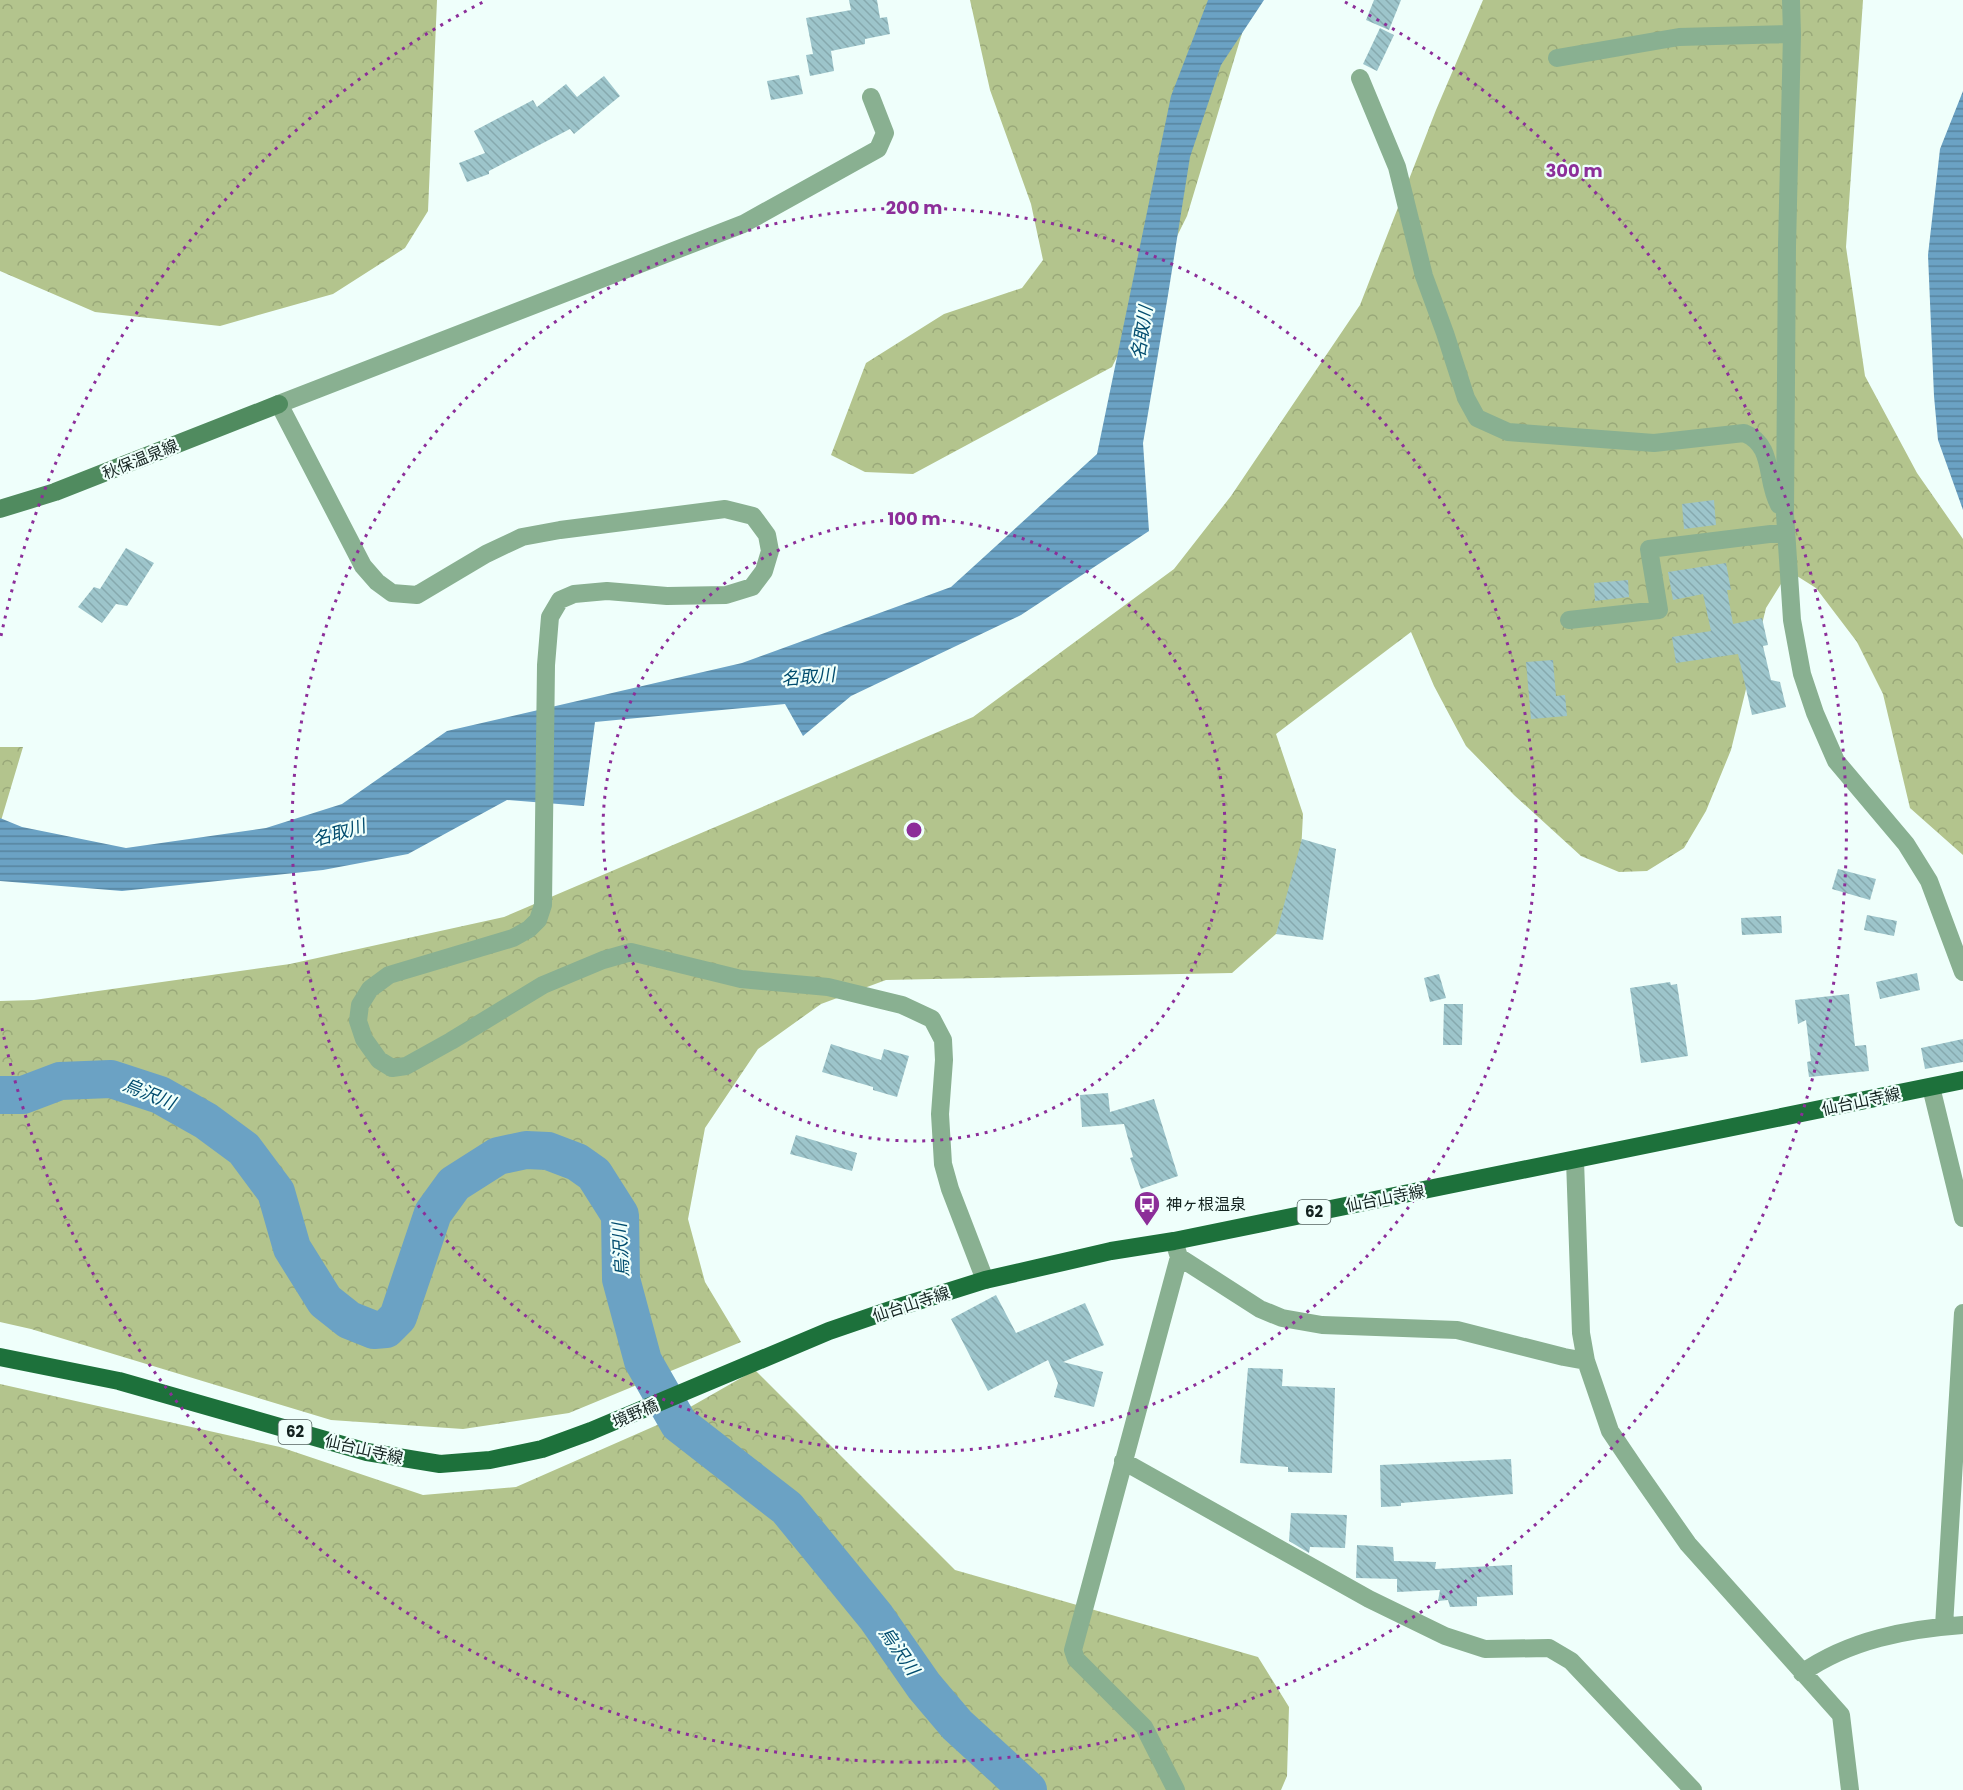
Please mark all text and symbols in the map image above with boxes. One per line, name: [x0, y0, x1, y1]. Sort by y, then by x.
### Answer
text: 300 m: [1545, 158, 1603, 183]
text: 200 m: [886, 195, 942, 220]
water label: 名取川: [1125, 302, 1158, 362]
street label: 秋保温泉線: [99, 434, 182, 485]
text: 100 m: [887, 506, 941, 531]
water label: 名取川: [780, 662, 838, 691]
water label: 名取川: [309, 813, 370, 852]
centre of rings: [904, 820, 924, 840]
water label: 烏沢川: [119, 1072, 181, 1116]
street label: 仙台山寺線: [1820, 1082, 1903, 1121]
street label: 仙台山寺線: [1344, 1180, 1427, 1217]
bus stop icon: 神ヶ根温泉: [1132, 1189, 1162, 1227]
place label: 神ヶ根温泉: [1166, 1193, 1246, 1216]
road number: 62: [1298, 1200, 1330, 1224]
water label: 烏沢川: [607, 1220, 634, 1278]
street label: 仙台山寺線: [870, 1281, 953, 1328]
street label: 境野橋: [609, 1393, 662, 1433]
road number: 62: [278, 1420, 312, 1444]
street label: 仙台山寺線: [322, 1429, 405, 1470]
water label: 烏沢川: [874, 1621, 926, 1682]

